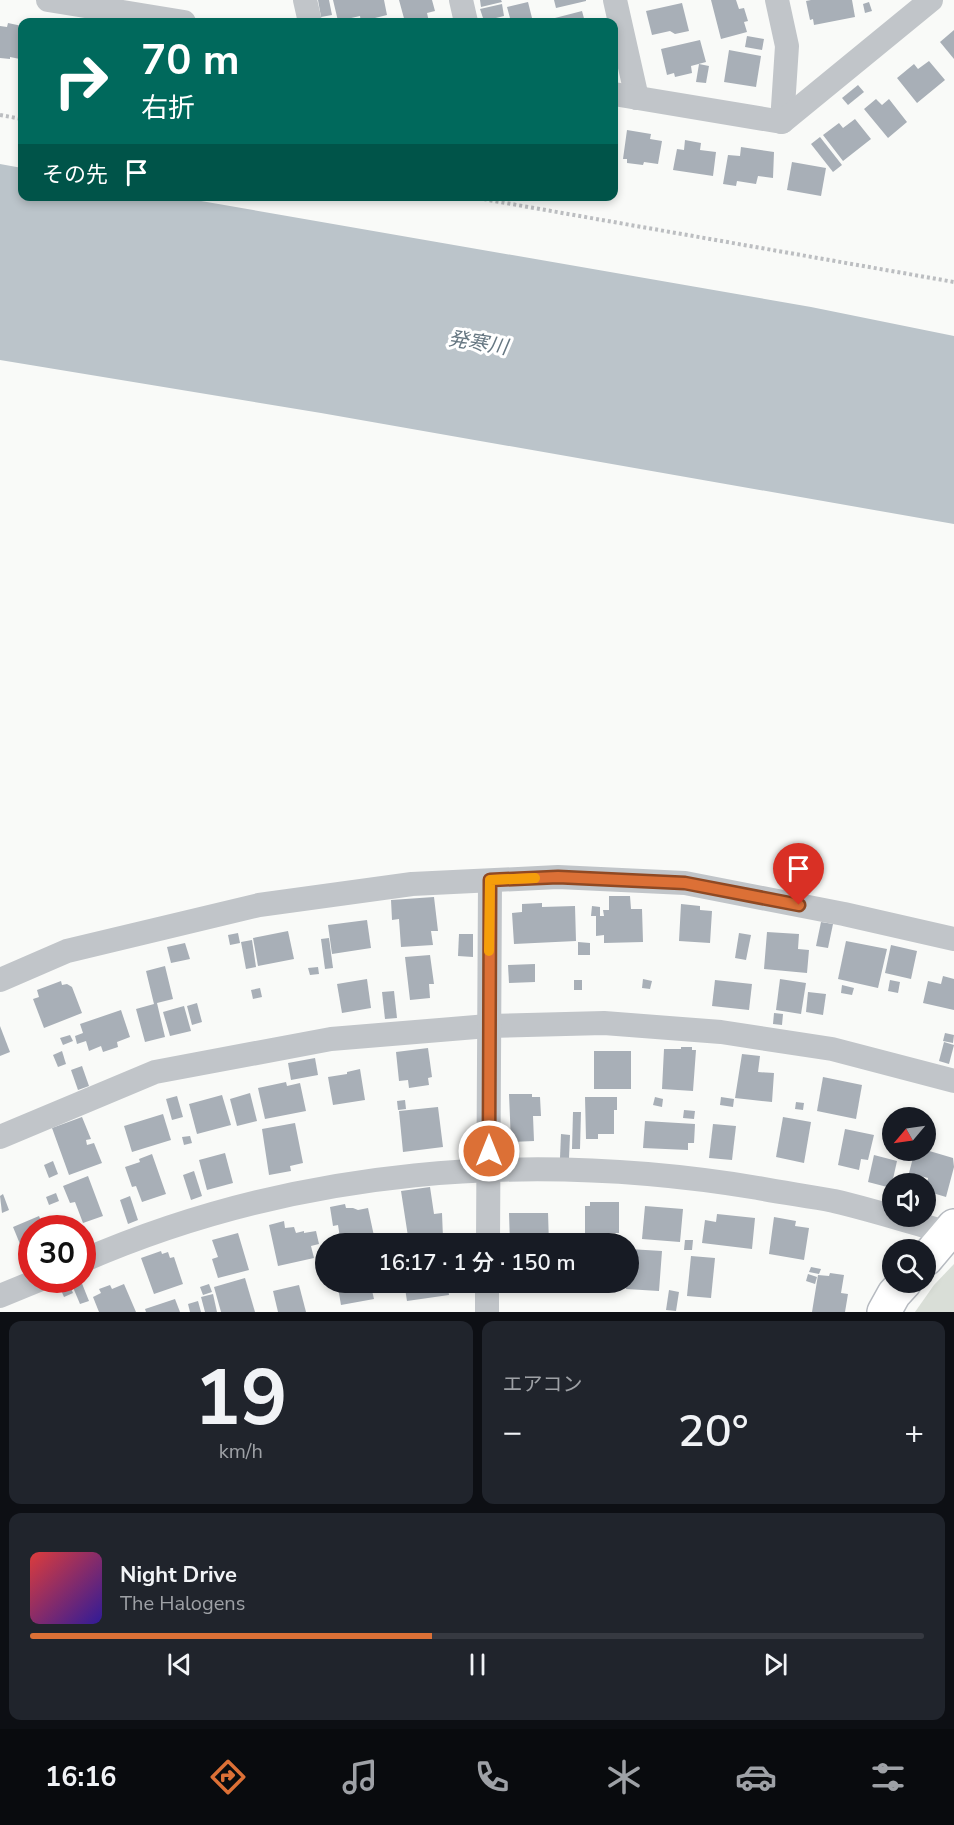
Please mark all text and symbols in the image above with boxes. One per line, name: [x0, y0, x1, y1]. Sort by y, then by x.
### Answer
text: 70 m: [141, 32, 240, 89]
icon: right: [42, 42, 120, 120]
text: 右折: [141, 90, 195, 127]
icon: arrive: [120, 156, 153, 189]
text: その先: [42, 160, 108, 190]
water label: 発寒川: [446, 325, 512, 361]
pin: [773, 843, 824, 905]
icon: arrive: [782, 852, 815, 885]
north arrow: [882, 1107, 936, 1161]
map controls: [882, 1107, 936, 1293]
position arrow: [457, 1119, 521, 1183]
button: sound: [882, 1173, 936, 1227]
speed limit sign: 30: [18, 1215, 96, 1293]
button: search: [882, 1239, 936, 1293]
text: 16:17 · 1 分 · 150 m: [378, 1248, 576, 1278]
text: 19: [194, 1345, 288, 1452]
text: エアコン: [503, 1371, 583, 1398]
text: 20°: [678, 1401, 749, 1462]
text: −: [503, 1410, 522, 1455]
text: +: [904, 1410, 924, 1455]
text: km/h: [219, 1438, 263, 1465]
text: Night Drive: [120, 1560, 237, 1590]
text: The Halogens: [120, 1590, 245, 1617]
icon: previous: [163, 1648, 196, 1681]
icon: pause: [461, 1648, 494, 1681]
icon: next: [759, 1648, 792, 1681]
icon: directions: [207, 1756, 249, 1798]
icon: music: [339, 1756, 381, 1798]
icon: phone: [471, 1756, 513, 1798]
icon: climate: [603, 1756, 645, 1798]
icon: car: [735, 1756, 777, 1798]
icon: filters: [867, 1756, 909, 1798]
text: 16:16: [45, 1759, 117, 1796]

